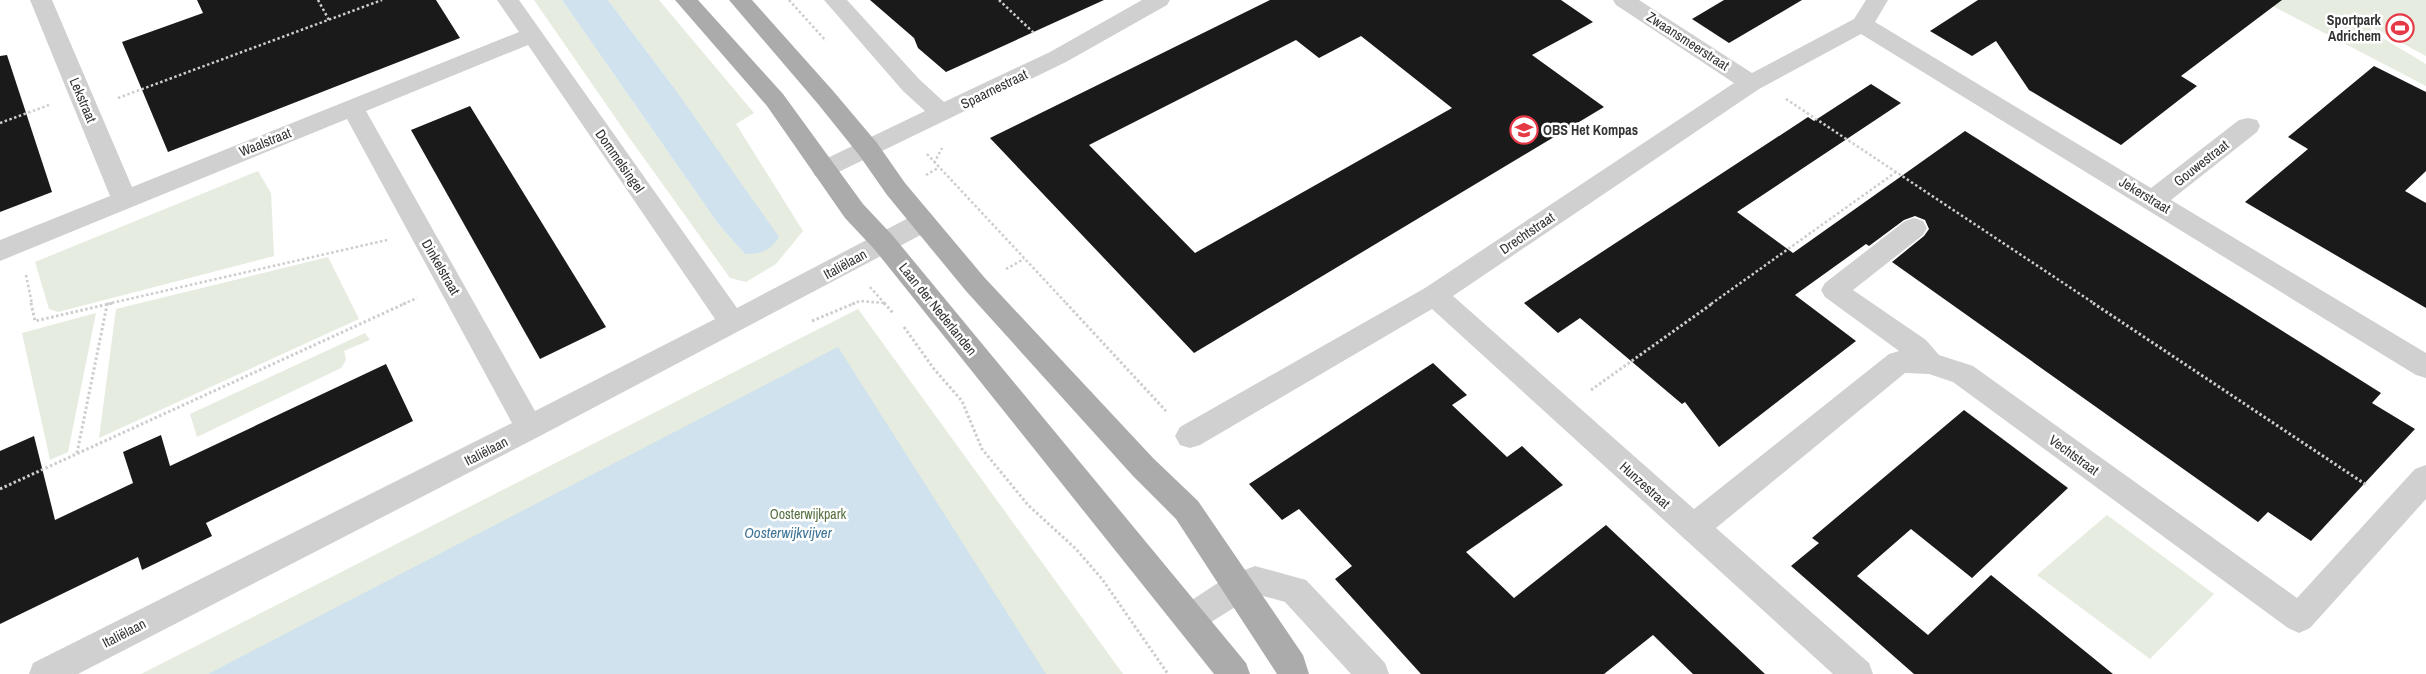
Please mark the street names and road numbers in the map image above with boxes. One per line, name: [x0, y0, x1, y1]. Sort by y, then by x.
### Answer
street label: Zwaansmeerstraat: [1643, 8, 1733, 74]
street label: Spaarnestraat: [958, 65, 1030, 113]
street label: Lekstraat: [65, 75, 101, 125]
street label: Waalstraat: [236, 123, 294, 161]
street label: Dommelsingel: [592, 126, 648, 196]
street label: Gouwestraat: [2170, 136, 2232, 190]
street label: Jekerstraat: [2116, 173, 2174, 217]
street label: Drechtstraat: [1496, 208, 1558, 258]
street label: Dinkelstraat: [418, 236, 464, 298]
street label: Italiëlaan: [820, 245, 870, 283]
street label: Laan der Nederlanden: [895, 259, 981, 359]
street label: Vechtstraat: [2045, 431, 2103, 479]
street label: Italiëlaan: [461, 432, 511, 470]
street label: Hunzestraat: [1616, 458, 1674, 512]
street label: Italiëlaan: [99, 614, 149, 652]

